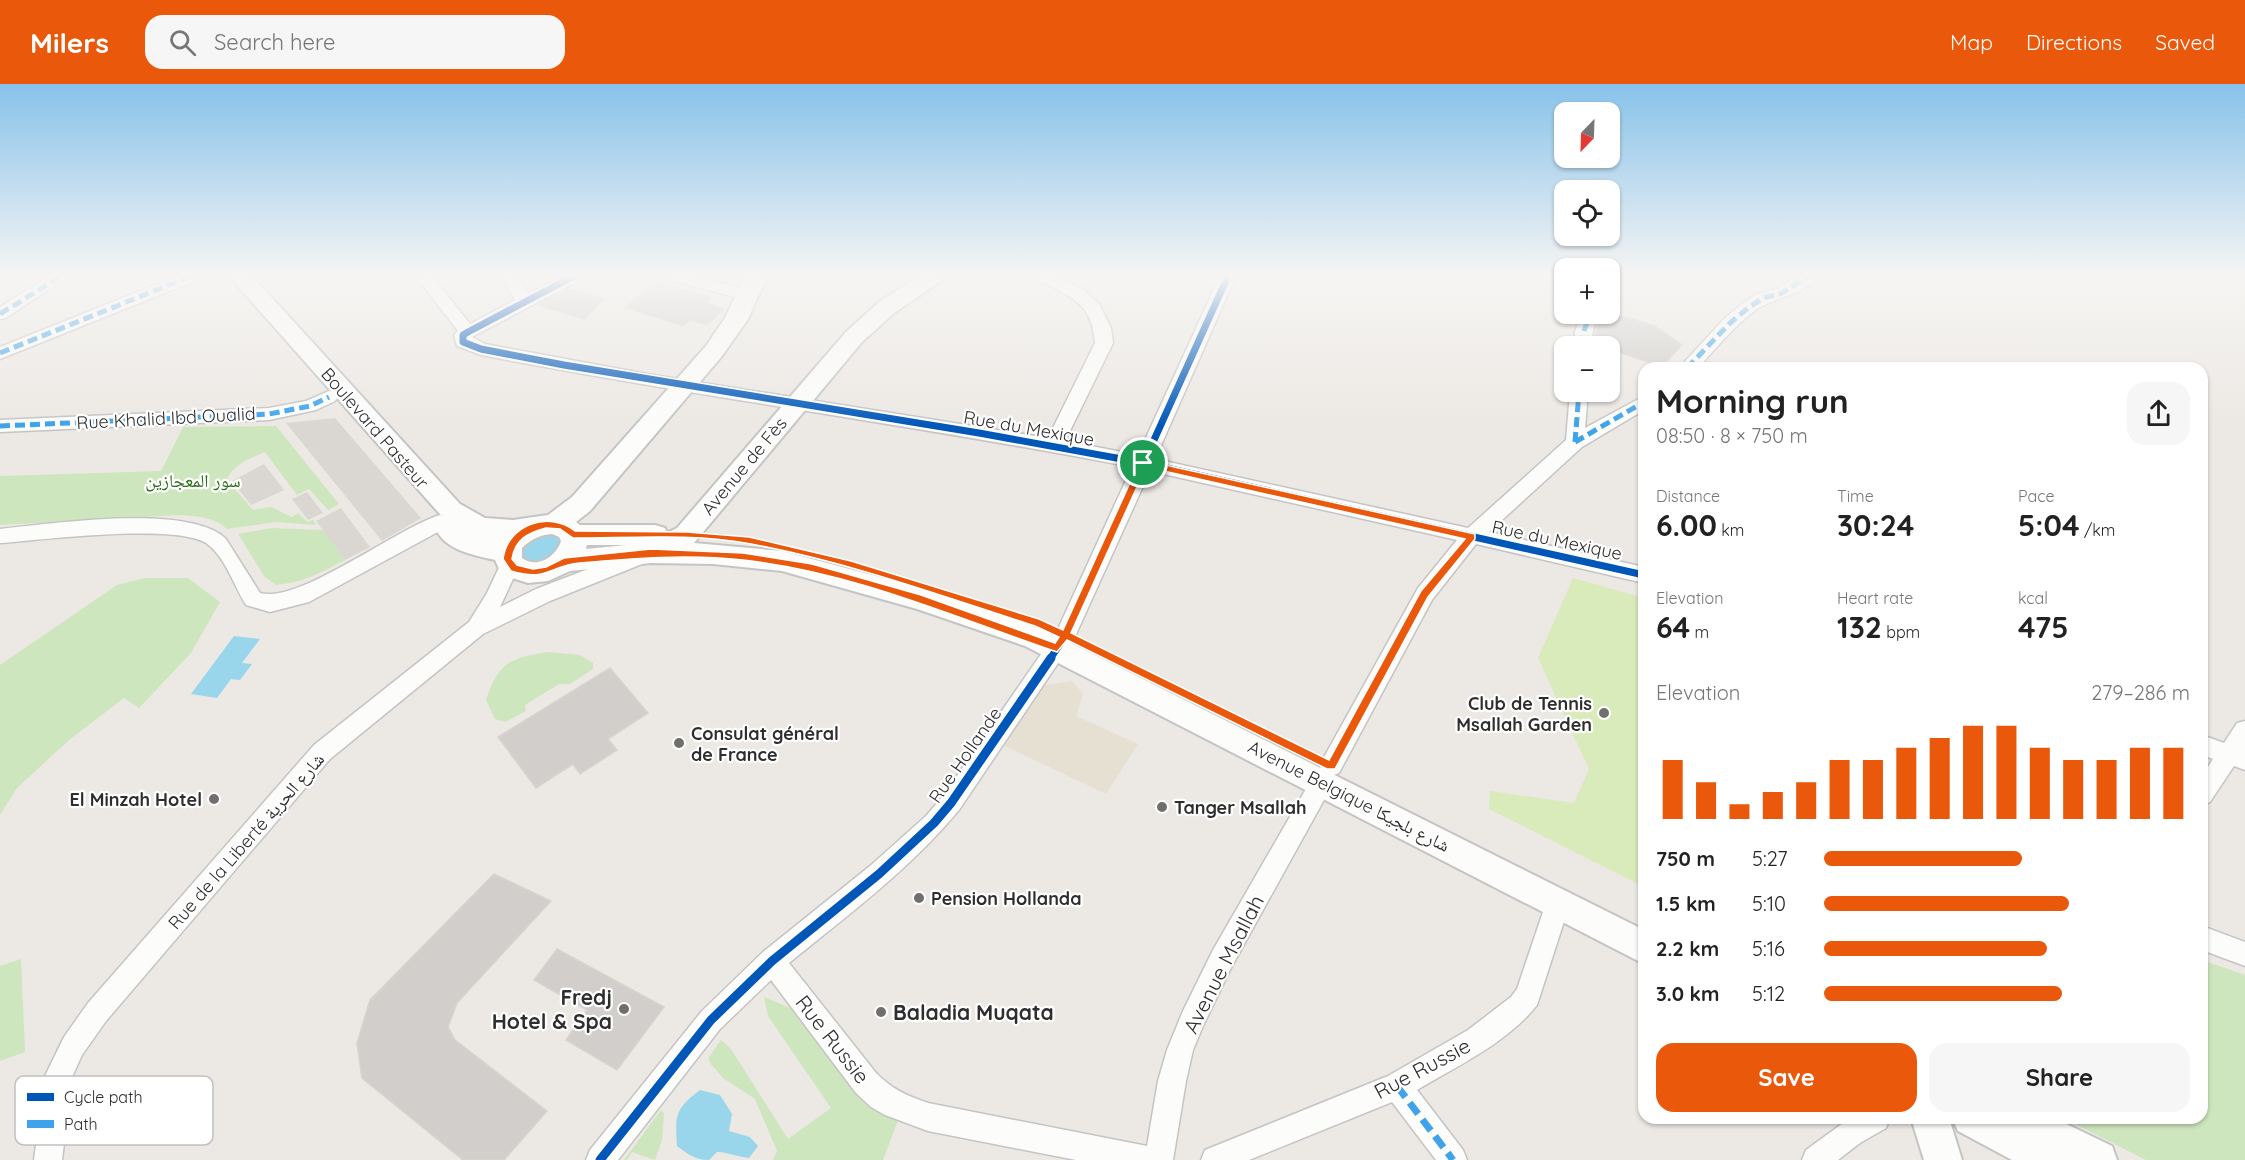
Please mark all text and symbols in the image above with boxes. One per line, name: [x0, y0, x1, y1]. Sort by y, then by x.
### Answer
search box: [145, 15, 565, 69]
text: Milers: [30, 25, 109, 60]
icon: search: [166, 26, 199, 59]
text: Search here: [214, 28, 335, 56]
text: Map: [1950, 29, 1993, 55]
text: Directions: [2026, 29, 2122, 55]
text: Saved: [2155, 29, 2215, 55]
north arrow: [1554, 102, 1620, 168]
map controls: [1554, 102, 1620, 402]
button: locate: [1554, 180, 1620, 246]
button: +: [1554, 258, 1620, 324]
button: −: [1554, 336, 1620, 402]
street label: Boulevard Pasteur: [316, 363, 434, 493]
text: Morning run: [1656, 380, 1849, 421]
button: share: [2127, 382, 2190, 445]
street label: Rue Khalid Ibd Oualid: [76, 402, 256, 434]
street label: Rue du Mexique: [962, 405, 1096, 451]
street label: Avenue de Fès: [696, 412, 792, 520]
text: 08:50 · 8 × 750 m: [1656, 423, 1808, 448]
pin: [1117, 437, 1168, 488]
icon: arrive: [1126, 446, 1159, 479]
park label: سور المعجازين: [145, 469, 241, 492]
text: Distance: [1656, 486, 1720, 506]
text: Time: [1837, 486, 1874, 506]
text: Pace: [2018, 486, 2054, 506]
text: 6.00: [1656, 506, 1717, 544]
text: 30:24: [1837, 506, 1914, 544]
text: 5:04: [2018, 506, 2080, 544]
street label: Rue du Mexique: [1490, 515, 1624, 565]
text: km: [1717, 520, 1744, 540]
text: /km: [2080, 520, 2115, 540]
text: Elevation: [1656, 588, 1723, 608]
text: Heart rate: [1837, 588, 1913, 608]
text: kcal: [2018, 588, 2048, 608]
text: 64: [1656, 608, 1690, 646]
text: 132: [1837, 608, 1882, 646]
text: 475: [2018, 608, 2069, 646]
text: m: [1690, 622, 1709, 642]
text: bpm: [1882, 622, 1920, 642]
text: Elevation: [1656, 680, 1740, 705]
text: 279–286 m: [2091, 680, 2190, 705]
place label: Club de Tennis Msallah Garden: [1456, 692, 1592, 736]
street label: Rue Hollande: [924, 703, 1006, 807]
marker: Club de Tennis Msallah Garden: [1597, 706, 1611, 720]
place label: Consulat général de France: [691, 722, 839, 766]
street label: Avenue Belgique شارع بلجيكا: [1244, 735, 1454, 857]
marker: Consulat général de France: [672, 736, 686, 750]
street label: Rue de la Liberté شارع الحرية: [163, 748, 329, 934]
place label: El Minzah Hotel: [70, 788, 202, 811]
marker: El Minzah Hotel: [207, 792, 221, 806]
place label: Tanger Msallah: [1174, 796, 1307, 819]
marker: Tanger Msallah: [1155, 800, 1169, 814]
text: 750 m: [1656, 846, 1715, 871]
text: 5:27: [1752, 846, 1788, 871]
place label: Pension Hollanda: [931, 887, 1081, 910]
street label: Avenue Msallah: [1177, 890, 1269, 1038]
marker: Pension Hollanda: [912, 891, 926, 905]
text: 1.5 km: [1656, 891, 1716, 916]
text: 5:10: [1752, 891, 1786, 916]
text: 2.2 km: [1656, 936, 1719, 961]
text: 5:16: [1752, 936, 1785, 961]
text: 3.0 km: [1656, 981, 1719, 1006]
text: 5:12: [1752, 981, 1785, 1006]
place label: Fredj Hotel & Spa: [492, 984, 612, 1034]
street label: Rue Russie: [790, 990, 876, 1088]
place label: Baladia Muqata: [893, 999, 1054, 1025]
marker: Fredj Hotel & Spa: [617, 1002, 631, 1016]
marker: Baladia Muqata: [874, 1005, 888, 1019]
street label: Rue Russie: [1369, 1032, 1475, 1104]
button: Save: [1656, 1043, 1917, 1112]
button: Share: [1929, 1043, 2190, 1112]
legend: [15, 1076, 213, 1145]
text: Cycle path: [64, 1087, 143, 1107]
text: Path: [64, 1114, 98, 1134]

